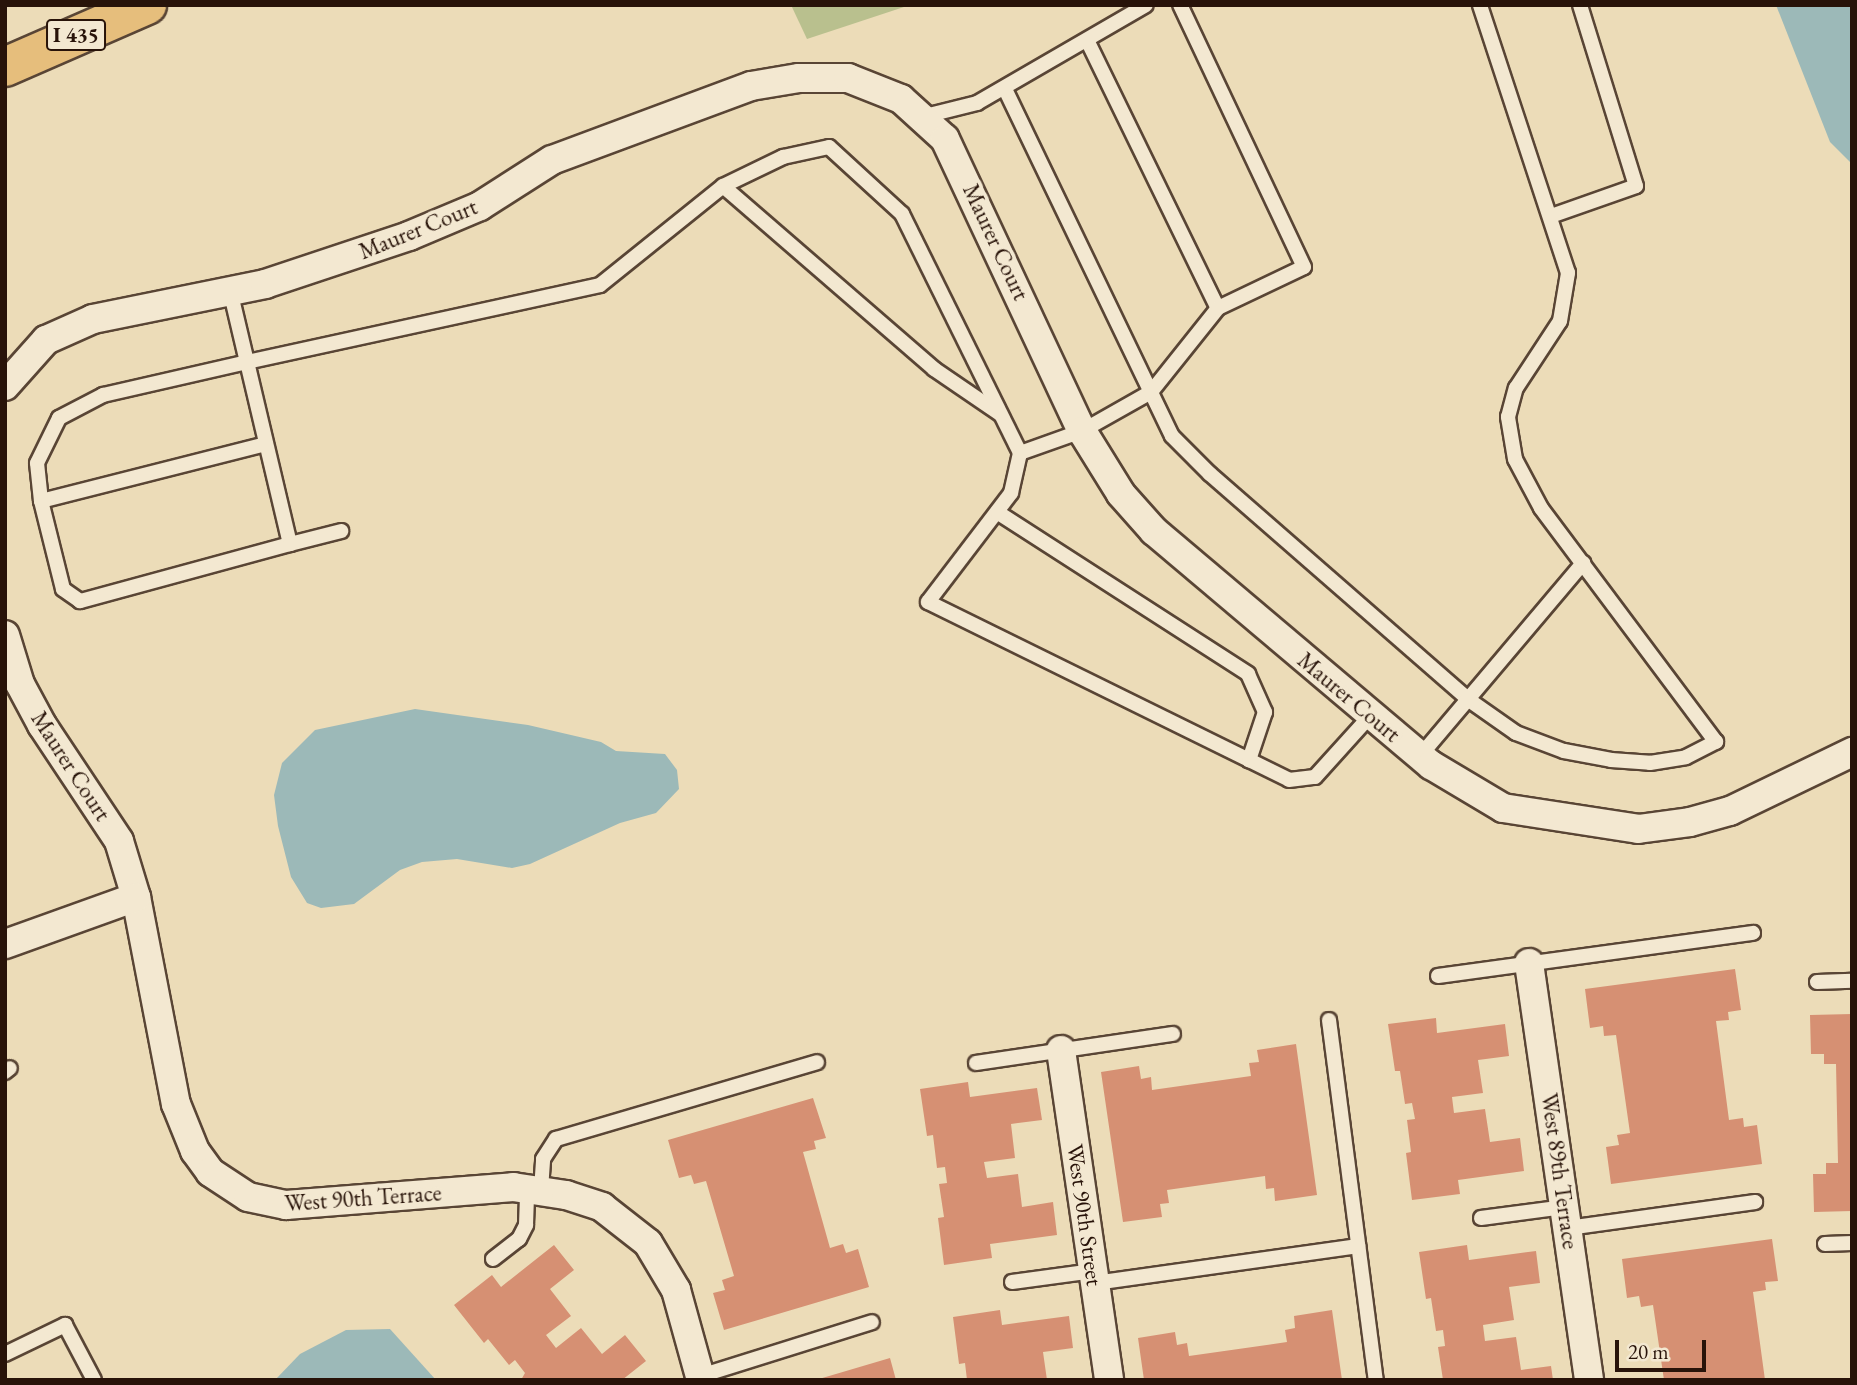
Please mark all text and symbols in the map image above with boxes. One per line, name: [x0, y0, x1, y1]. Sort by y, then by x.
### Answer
road number: I 435: [44, 18, 108, 52]
street label: Maurer Court: [957, 179, 1035, 305]
street label: Maurer Court: [355, 193, 481, 265]
street label: Maurer Court: [1292, 646, 1406, 748]
street label: Maurer Court: [25, 706, 117, 826]
street label: West 89th Terrace: [1535, 1091, 1585, 1251]
street label: West 90th Street: [1061, 1142, 1109, 1288]
street label: West 90th Terrace: [284, 1179, 442, 1217]
scale bar: [1619, 1326, 1710, 1370]
text: 20 m: [1628, 1338, 1669, 1365]

